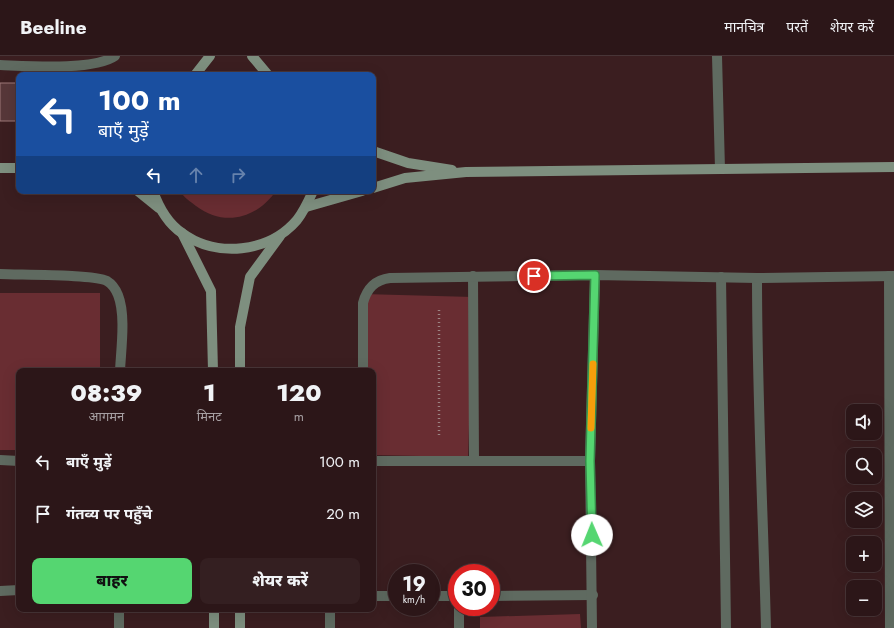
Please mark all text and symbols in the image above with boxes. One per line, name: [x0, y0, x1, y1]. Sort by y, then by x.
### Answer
text: Beeline: [20, 14, 87, 41]
text: मानचित्र: [724, 17, 764, 37]
text: परतें: [786, 17, 808, 37]
text: शेयर करें: [830, 17, 874, 37]
text: 100 m: [98, 80, 181, 121]
icon: left: [32, 88, 84, 140]
text: बाएँ मुड़ें: [98, 118, 149, 144]
icon: left: [143, 164, 165, 186]
icon: ahead: [185, 164, 207, 186]
icon: right: [227, 164, 249, 186]
pin: [517, 259, 551, 293]
icon: arrive: [523, 265, 545, 287]
text: 08:39: [70, 375, 142, 410]
text: 1: [203, 375, 216, 410]
text: 120: [276, 375, 322, 410]
map controls: [846, 404, 882, 616]
button: sound: [846, 404, 882, 440]
text: आगमन: [89, 407, 124, 426]
text: मिनट: [197, 407, 222, 426]
text: m: [294, 407, 304, 426]
button: search: [846, 448, 882, 484]
icon: left: [32, 451, 54, 473]
text: बाएँ मुड़ें: [66, 451, 112, 473]
text: 100 m: [319, 451, 360, 473]
button: layers: [846, 492, 882, 528]
icon: arrive: [32, 503, 54, 525]
text: गंतव्य पर पहुँचे: [66, 503, 152, 525]
text: 20 m: [326, 503, 360, 525]
position arrow: [571, 514, 613, 556]
button: +: [846, 536, 882, 572]
button: बाहर: [32, 558, 192, 604]
button: शेयर करें: [200, 558, 360, 604]
speed limit sign: 30: [448, 564, 500, 616]
text: 19: [402, 570, 426, 599]
button: −: [846, 580, 882, 616]
text: km/h: [403, 592, 425, 607]

